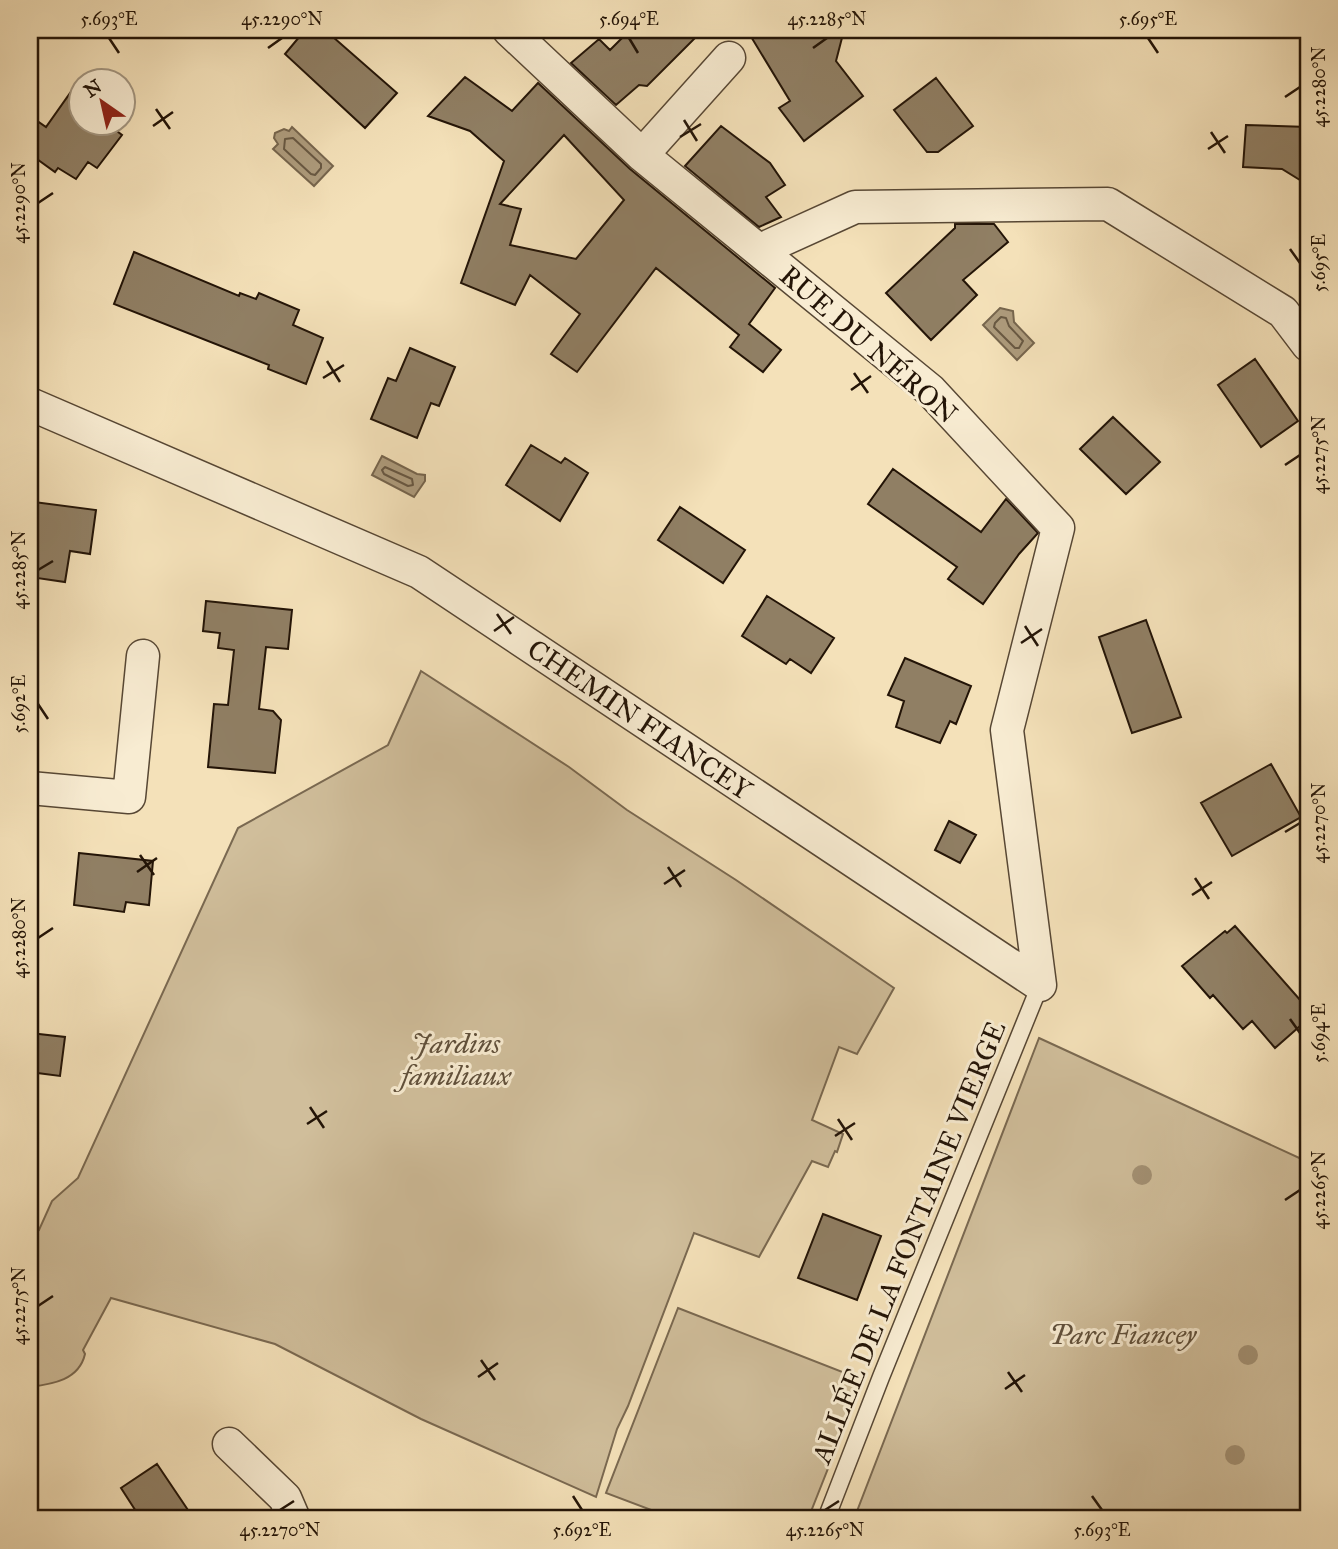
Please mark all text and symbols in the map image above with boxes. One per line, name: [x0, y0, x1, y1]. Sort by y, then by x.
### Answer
text: 5.693°E: [80, 8, 138, 30]
text: 45.2290°N: [241, 8, 323, 30]
text: 5.694°E: [599, 8, 659, 30]
text: 45.2285°N: [787, 8, 867, 30]
text: 5.695°E: [1119, 8, 1177, 30]
text: 45.2280°N: [1308, 46, 1330, 128]
north arrow: [66, 66, 136, 136]
text: N: [80, 74, 106, 102]
text: 45.2290°N: [8, 162, 30, 244]
text: 5.695°E: [1308, 234, 1330, 292]
street label: RUE DU NÉRON: [772, 258, 965, 431]
text: 45.2275°N: [1308, 416, 1330, 494]
text: 45.2285°N: [8, 530, 30, 610]
street label: CHEMIN FIANCEY: [521, 631, 760, 808]
text: 5.692°E: [8, 674, 30, 733]
text: 45.2270°N: [1308, 783, 1330, 863]
text: 45.2280°N: [8, 897, 30, 979]
text: 5.694°E: [1308, 1003, 1330, 1063]
street label: ALLÉE DE LA FONTAINE VIERGE: [803, 1016, 1013, 1469]
park label: Jardins familiaux: [393, 1026, 512, 1093]
text: 45.2265°N: [1308, 1151, 1330, 1229]
text: 45.2275°N: [8, 1267, 30, 1345]
park label: Parc Fiancey: [1050, 1317, 1198, 1352]
text: 45.2270°N: [240, 1519, 320, 1541]
text: 5.692°E: [553, 1519, 612, 1541]
text: 45.2265°N: [786, 1519, 864, 1541]
text: 5.693°E: [1073, 1519, 1131, 1541]

